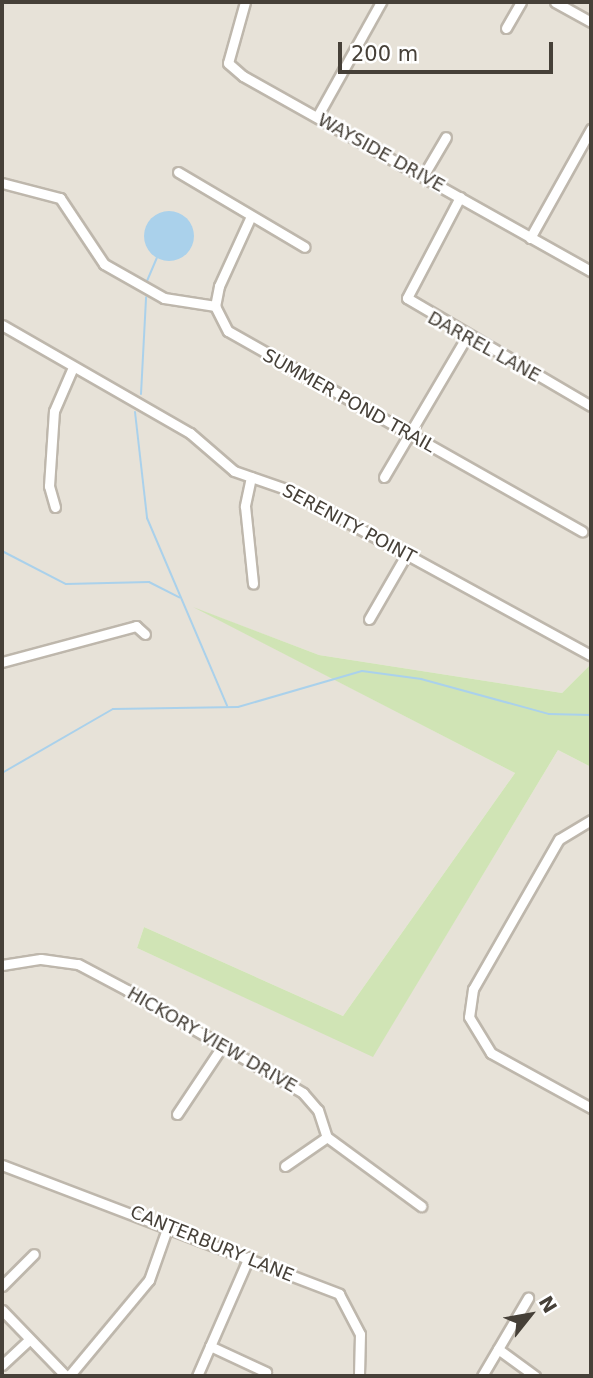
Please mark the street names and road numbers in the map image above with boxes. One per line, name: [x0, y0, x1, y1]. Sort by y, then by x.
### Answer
street label: WAYSIDE DRIVE: [314, 109, 448, 197]
street label: DARREL LANE: [424, 307, 544, 387]
street label: SUMMER POND TRAIL: [259, 345, 439, 457]
street label: SERENITY POINT: [279, 480, 419, 568]
street label: HICKORY VIEW DRIVE: [123, 983, 301, 1097]
street label: CANTERBURY LANE: [127, 1201, 297, 1287]

